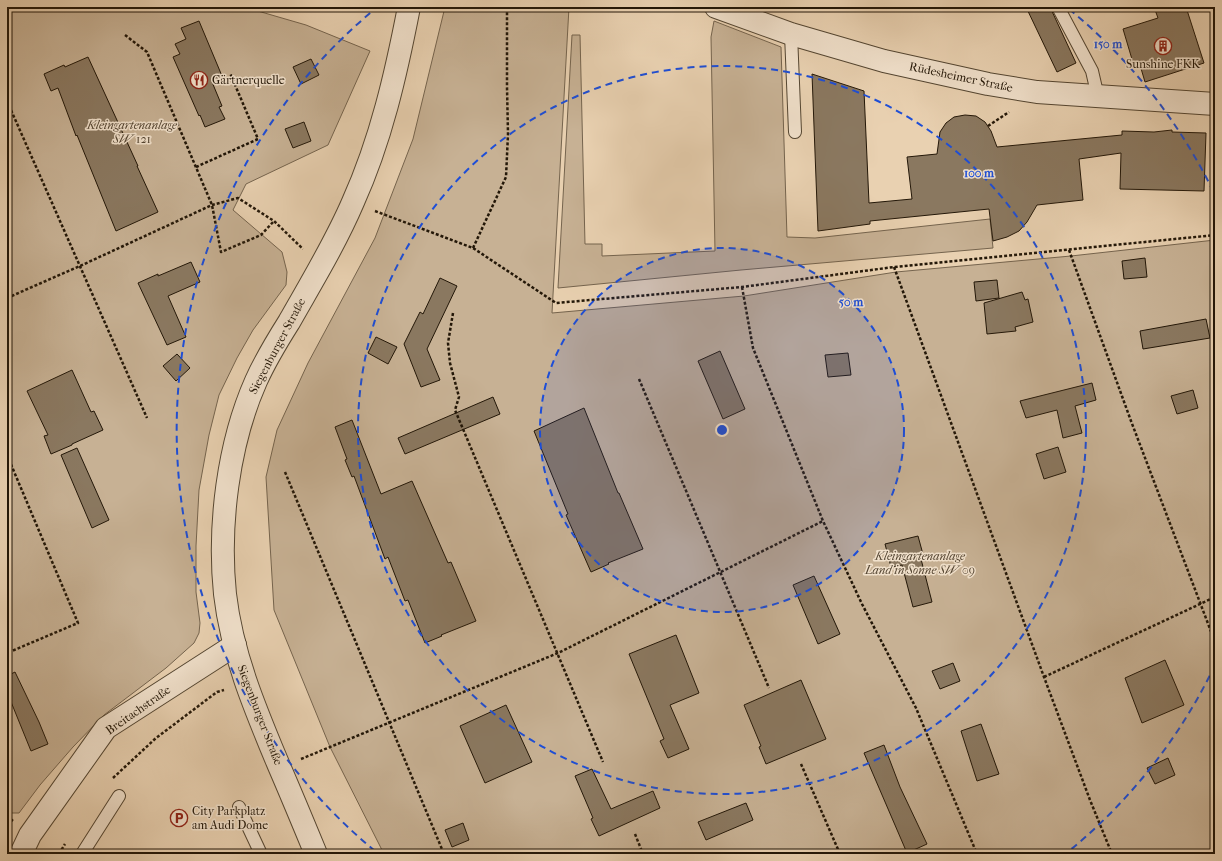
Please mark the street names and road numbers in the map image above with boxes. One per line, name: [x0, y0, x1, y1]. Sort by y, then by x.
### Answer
street label: Rüdesheimer Straße: [908, 59, 1014, 95]
street label: Siegenburger Straße: [246, 296, 308, 396]
street label: Siegenburger Straße: [234, 663, 286, 767]
street label: Breitachstraße: [103, 682, 173, 738]

